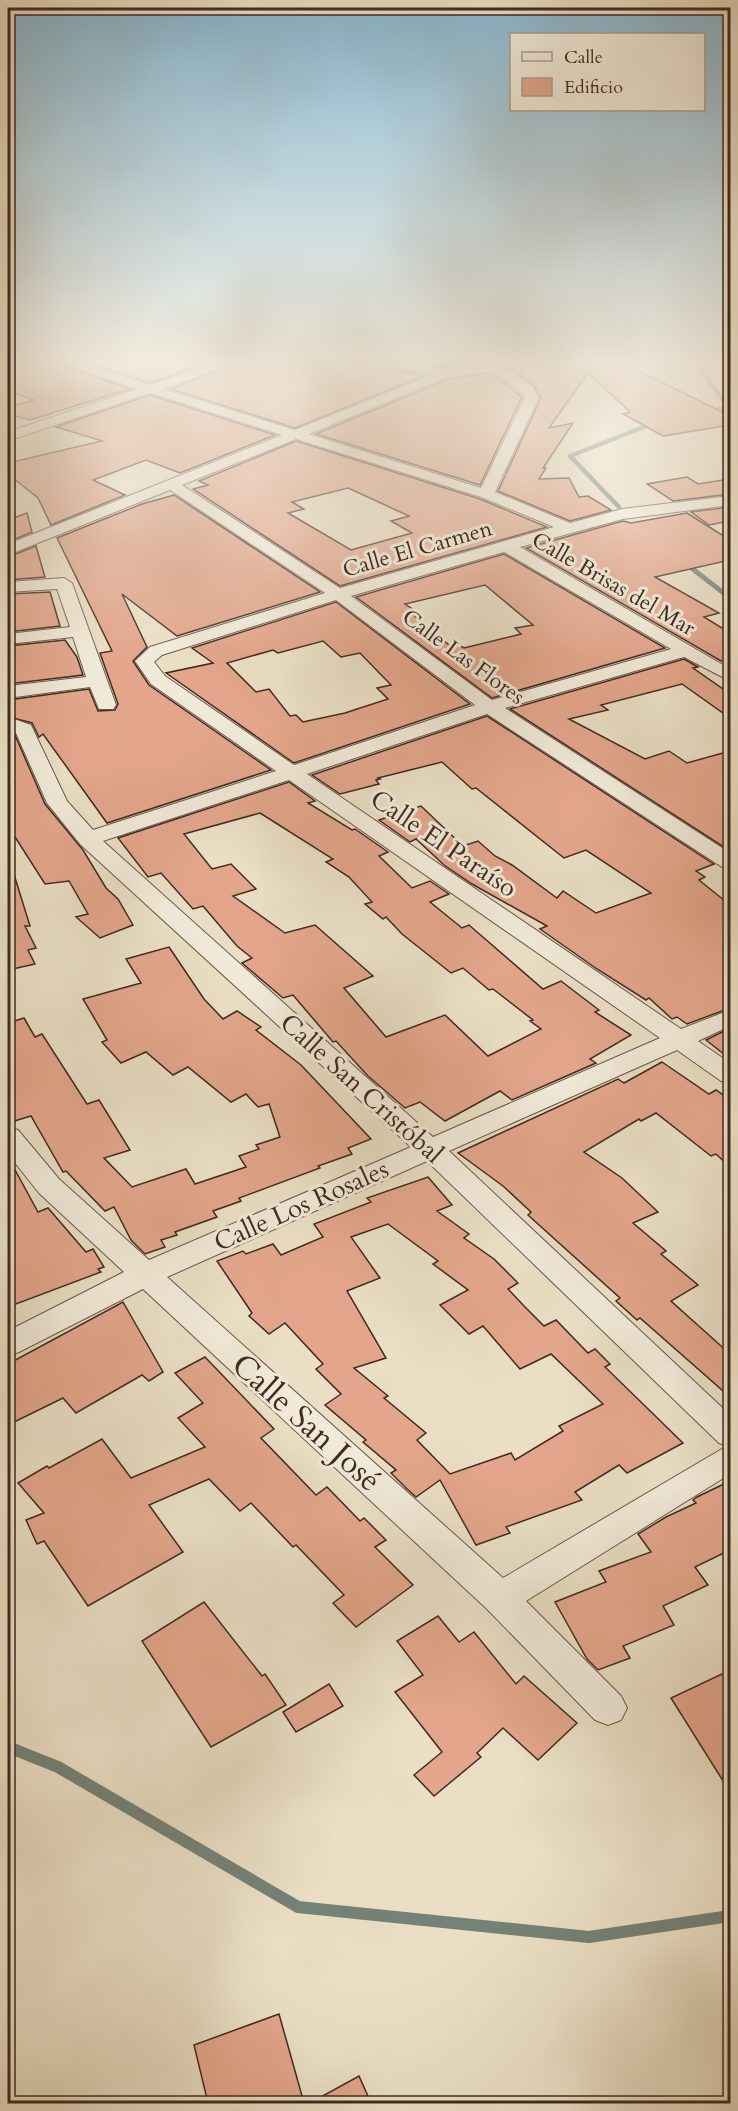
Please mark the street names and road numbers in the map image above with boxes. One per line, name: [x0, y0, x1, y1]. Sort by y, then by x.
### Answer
street label: Calle El Carmen: [339, 513, 496, 585]
street label: Calle Brisas del Mar: [526, 525, 702, 643]
street label: Calle Las Flores: [396, 602, 531, 712]
street label: Calle El Paraíso: [363, 781, 524, 906]
street label: Calle San Cristóbal: [272, 1006, 451, 1171]
street label: Calle Los Rosales: [208, 1151, 394, 1260]
street label: Calle San José: [222, 1344, 391, 1502]

